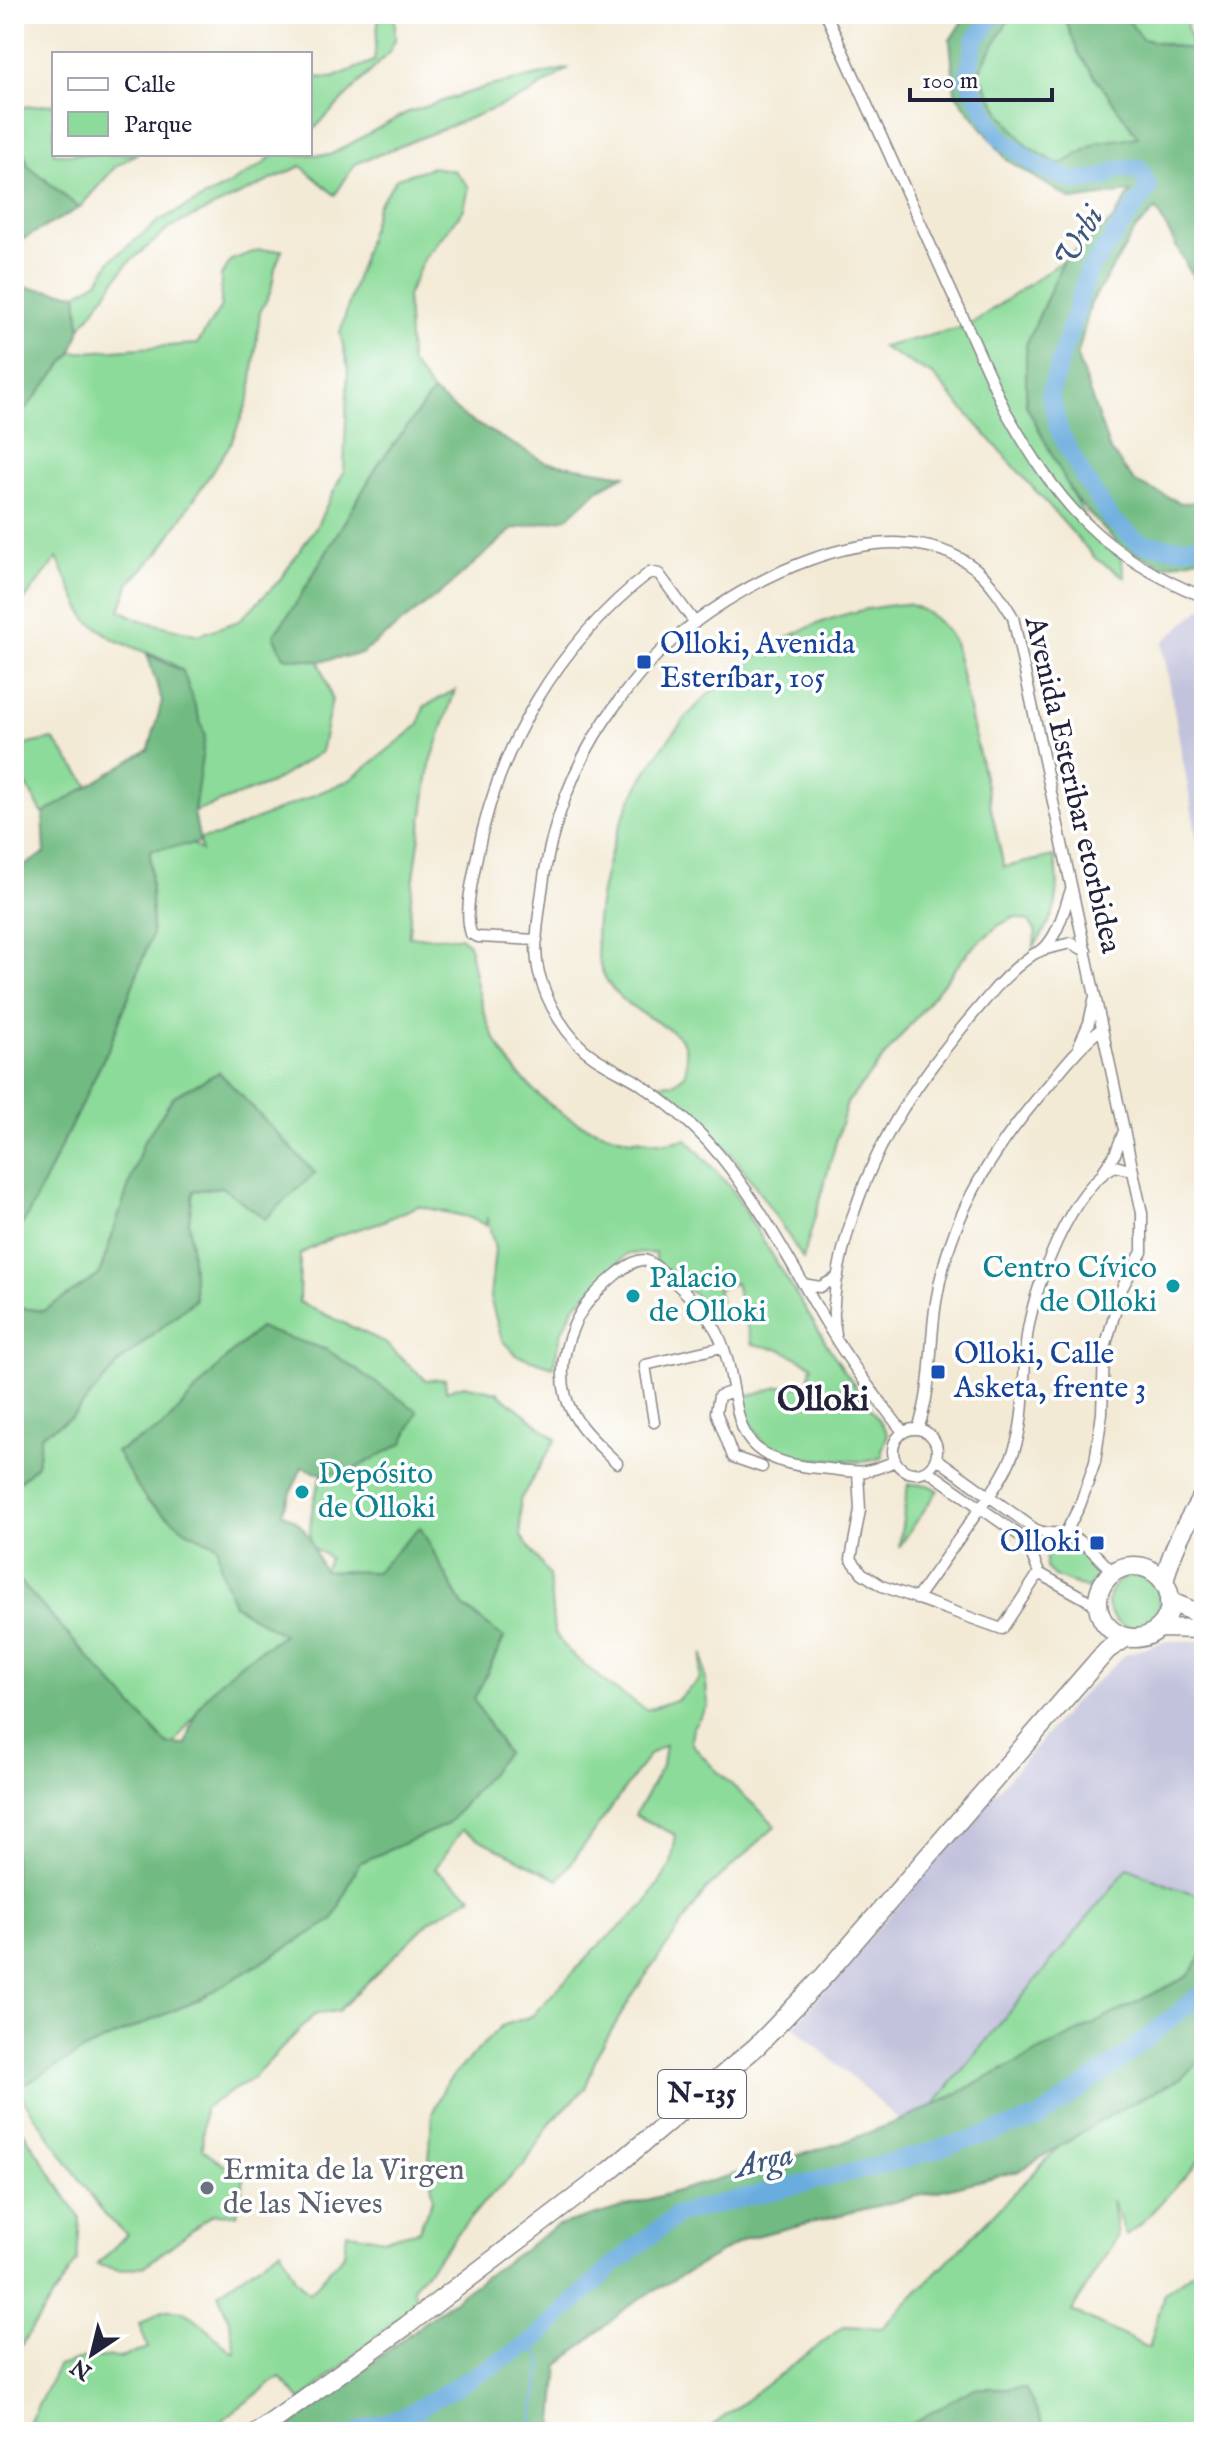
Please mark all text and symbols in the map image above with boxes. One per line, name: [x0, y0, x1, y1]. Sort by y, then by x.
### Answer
legend: [52, 52, 312, 156]
scale bar: [910, 52, 1052, 102]
text: 100 m: [922, 66, 978, 97]
text: Calle: [124, 70, 176, 101]
text: Parque: [124, 110, 192, 141]
water label: Urbi: [1046, 198, 1115, 276]
street label: Avenida Esteribar etorbidea: [1015, 612, 1129, 957]
place label: Olloki, Avenida Esteríbar, 105: [660, 626, 855, 698]
marker: Olloki, Avenida Esteríbar, 105: [635, 653, 653, 671]
place label: Centro Cívico de Olloki: [982, 1250, 1157, 1322]
place label: Palacio de Olloki: [649, 1260, 767, 1332]
marker: Centro Cívico de Olloki: [1164, 1277, 1182, 1295]
marker: Palacio de Olloki: [624, 1287, 642, 1305]
place label: Olloki, Calle Asketa, frente 3: [953, 1336, 1146, 1408]
marker: Olloki, Calle Asketa, frente 3: [929, 1363, 947, 1381]
district label: Olloki: [777, 1379, 869, 1422]
place label: Depósito de Olloki: [318, 1456, 436, 1528]
marker: Depósito de Olloki: [293, 1483, 311, 1501]
place label: Olloki: [1000, 1524, 1081, 1562]
marker: Olloki: [1088, 1534, 1106, 1552]
road number: N-135: [658, 2070, 746, 2118]
water label: Arga: [727, 2135, 798, 2190]
place label: Ermita de la Virgen de las Nieves: [223, 2152, 464, 2224]
marker: Ermita de la Virgen de las Nieves: [198, 2179, 216, 2197]
north arrow: [52, 2314, 132, 2394]
text: N: [66, 2352, 98, 2386]

